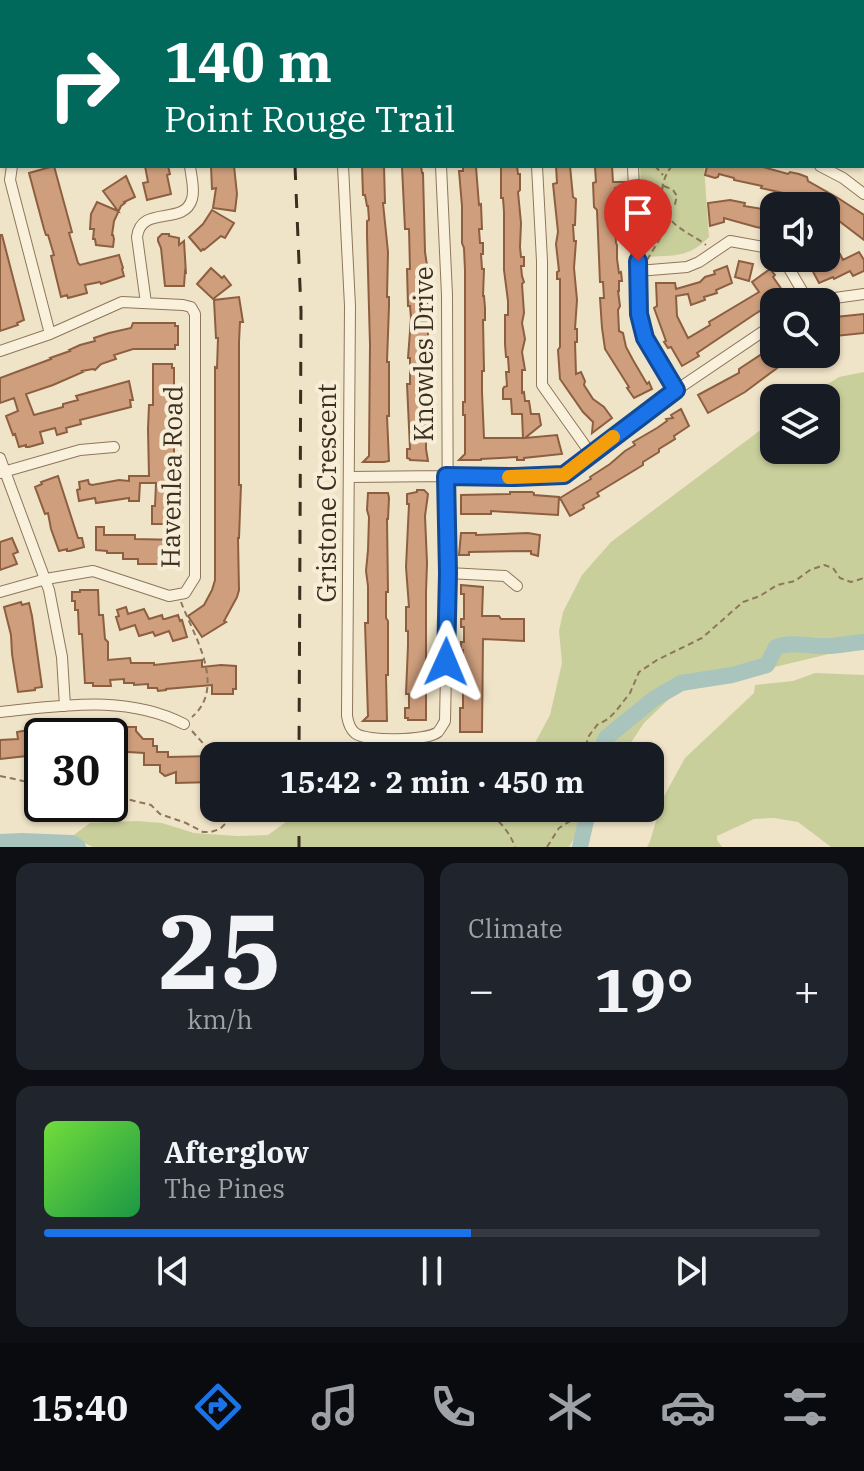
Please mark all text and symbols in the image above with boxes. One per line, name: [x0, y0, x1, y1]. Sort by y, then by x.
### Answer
text: 140 m: [164, 25, 332, 97]
icon: right: [32, 32, 136, 136]
text: Point Rouge Trail: [164, 95, 455, 142]
pin: [604, 179, 672, 261]
icon: arrive: [616, 191, 660, 235]
map controls: [760, 192, 840, 464]
button: sound: [760, 192, 840, 272]
street label: Knowles Drive: [406, 266, 440, 442]
button: search: [760, 288, 840, 368]
street label: Gristone Crescent: [309, 384, 343, 602]
button: layers: [760, 384, 840, 464]
street label: Havenlea Road: [152, 385, 190, 569]
position arrow: [404, 620, 488, 704]
speed limit sign: 30: [24, 718, 128, 822]
text: 15:42 · 2 min · 450 m: [280, 762, 584, 801]
text: 25: [158, 882, 282, 1018]
text: Climate: [468, 911, 563, 945]
text: 19°: [594, 950, 694, 1029]
text: −: [468, 961, 494, 1018]
text: +: [794, 961, 820, 1018]
text: km/h: [187, 1002, 253, 1036]
text: Afterglow: [164, 1132, 309, 1171]
text: The Pines: [164, 1171, 285, 1205]
icon: previous: [151, 1249, 195, 1293]
icon: pause: [410, 1249, 454, 1293]
icon: next: [669, 1249, 713, 1293]
icon: directions: [190, 1379, 246, 1435]
icon: music: [307, 1379, 363, 1435]
icon: phone: [425, 1379, 481, 1435]
icon: climate: [542, 1379, 598, 1435]
icon: car: [660, 1379, 716, 1435]
icon: filters: [777, 1379, 833, 1435]
text: 15:40: [31, 1384, 128, 1431]

